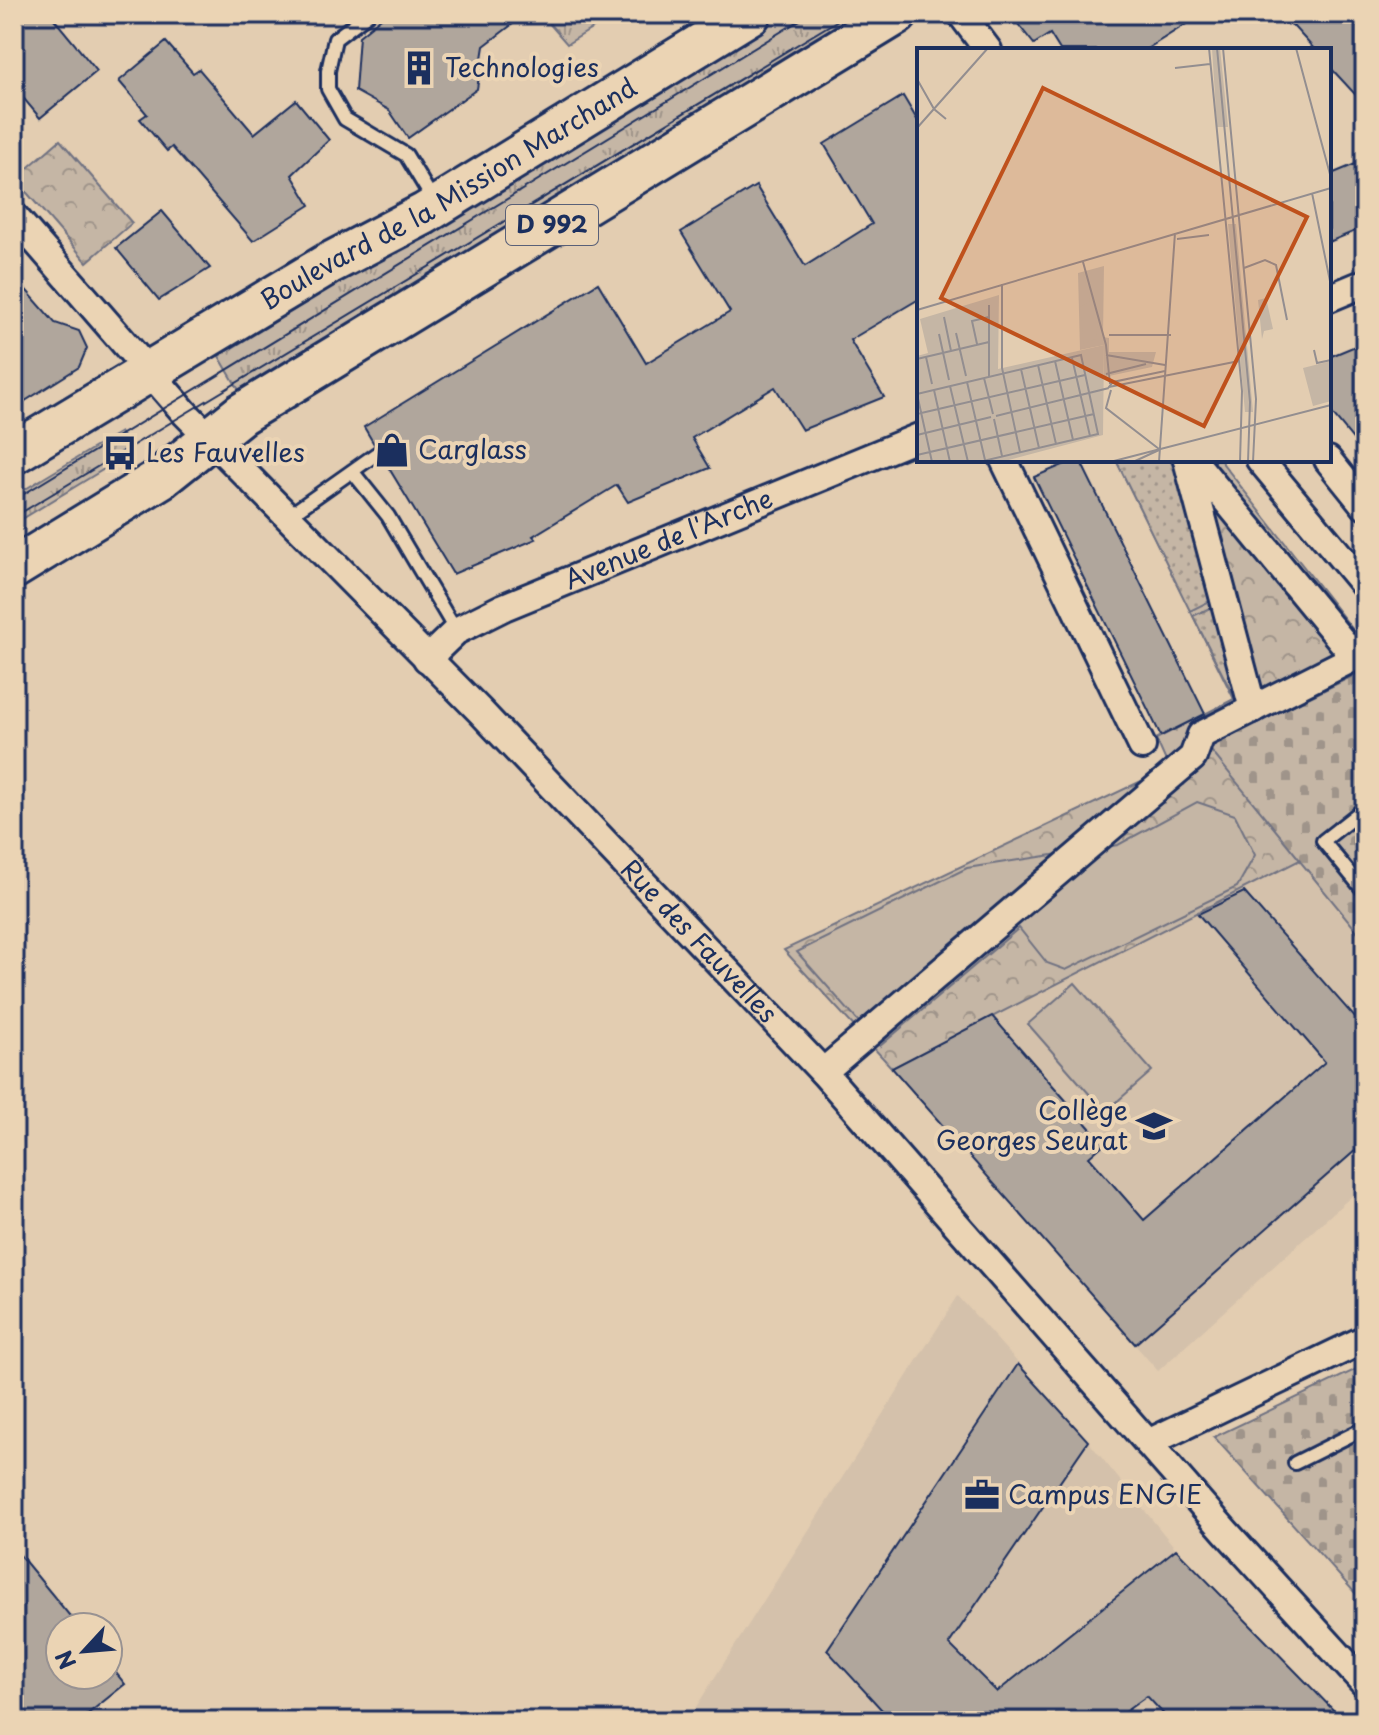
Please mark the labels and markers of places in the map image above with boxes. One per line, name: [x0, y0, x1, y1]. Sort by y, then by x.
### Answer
place label: Technologies: [445, 47, 599, 86]
building icon: Technologies: [400, 49, 438, 87]
place label: Carglass: [418, 429, 527, 468]
shop icon: Carglass: [373, 431, 411, 469]
place label: Les Fauvelles: [146, 432, 305, 471]
bus stop icon: Les Fauvelles: [101, 434, 139, 472]
place label: Collège Georges Seurat: [936, 1090, 1128, 1159]
school or university icon: Collège Georges Seurat: [1135, 1107, 1173, 1145]
place label: Campus ENGIE: [1008, 1474, 1202, 1513]
office icon: Campus ENGIE: [963, 1476, 1001, 1514]

